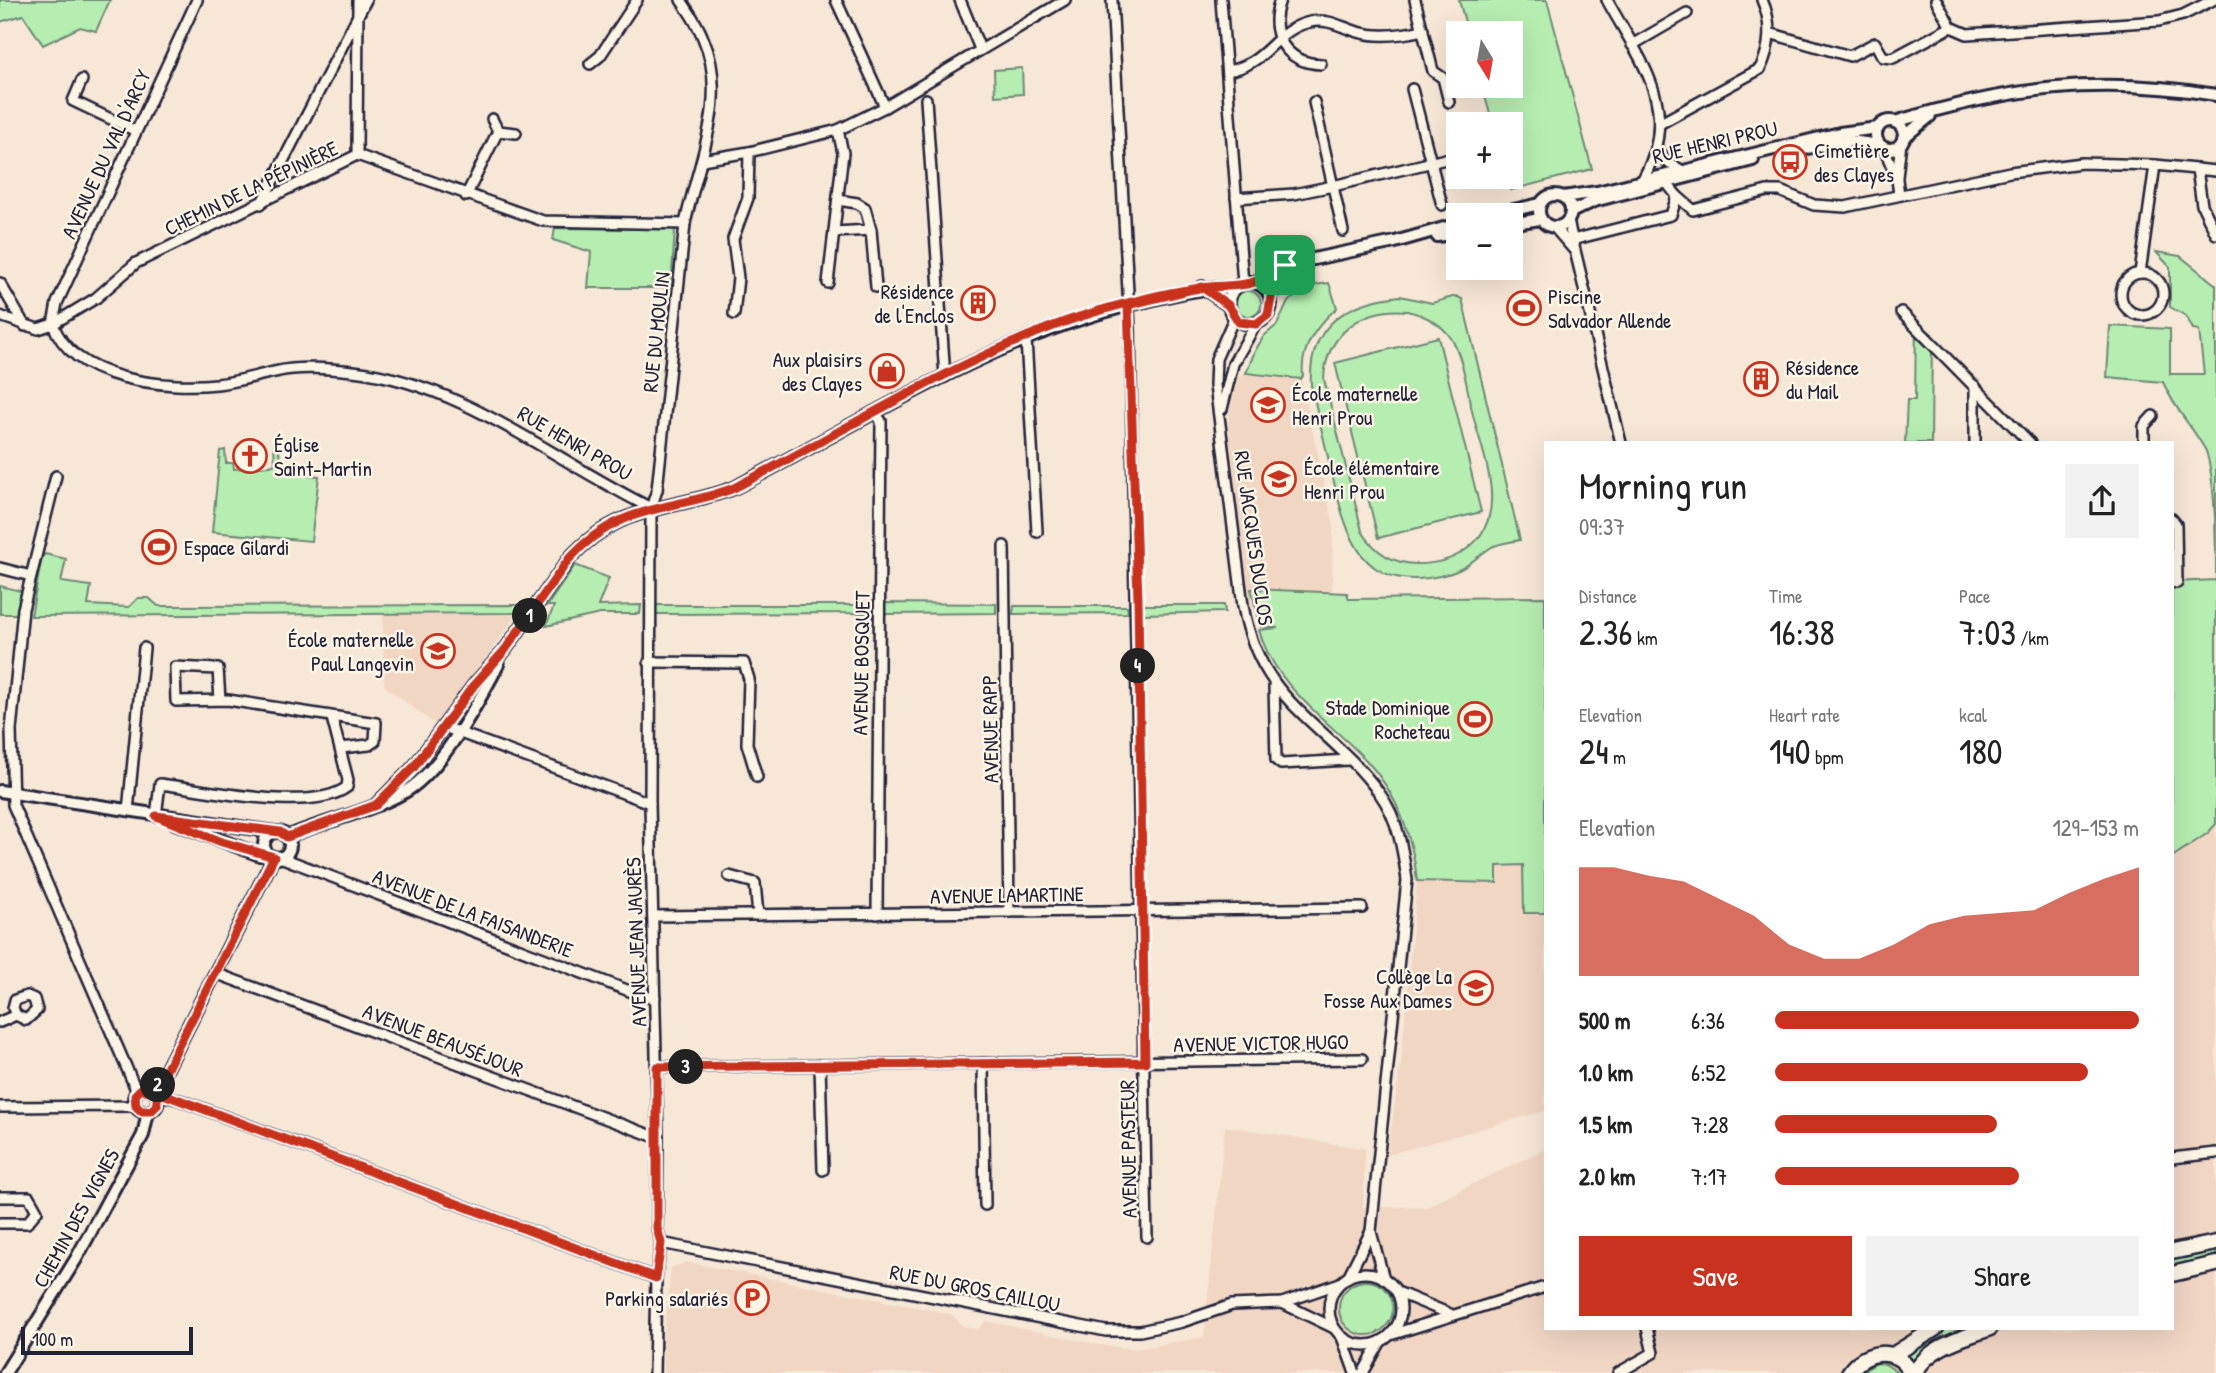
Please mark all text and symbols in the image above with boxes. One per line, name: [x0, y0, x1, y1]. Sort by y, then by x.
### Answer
north arrow: [1446, 21, 1522, 98]
map controls: [1446, 21, 1523, 280]
street label: AVENUE DU VAL D'ARCY: [54, 64, 158, 243]
button: +: [1446, 112, 1523, 189]
street label: RUE HENRI PROU: [1650, 114, 1780, 170]
street label: CHEMIN DE LA PÉPINIÈRE: [159, 133, 343, 243]
place label: Cimetière des Clayes: [1814, 136, 1894, 189]
bus stop icon: Cimetière des Clayes: [1771, 143, 1809, 181]
button: −: [1446, 203, 1523, 280]
pin: [1255, 235, 1315, 295]
icon: arrive: [1266, 246, 1304, 284]
street label: RUE DU MOULIN: [635, 270, 677, 394]
place label: Résidence de l'Enclos: [875, 277, 954, 330]
place label: Piscine Salvador Allende: [1548, 282, 1671, 335]
building icon: Résidence de l'Enclos: [959, 284, 997, 322]
sports icon: Piscine Salvador Allende: [1505, 289, 1543, 327]
place label: Aux plaisirs des Clayes: [773, 345, 862, 398]
shop icon: Aux plaisirs des Clayes: [868, 352, 906, 390]
place label: Résidence du Mail: [1786, 353, 1859, 406]
building icon: Résidence du Mail: [1742, 360, 1780, 398]
place label: École maternelle Henri Prou: [1292, 379, 1418, 432]
school or university icon: École maternelle Henri Prou: [1249, 386, 1287, 424]
street label: RUE HENRI PROU: [512, 399, 638, 487]
place label: Église Saint-Martin: [274, 430, 372, 483]
church icon: Église Saint-Martin: [231, 437, 269, 475]
street label: RUE JACQUES DUCLOS: [1227, 449, 1281, 627]
place label: École élémentaire Henri Prou: [1304, 453, 1440, 506]
text: Morning run: [1579, 459, 1747, 511]
school or university icon: École élémentaire Henri Prou: [1260, 460, 1298, 498]
button: share: [2065, 464, 2139, 538]
text: 09:37: [1579, 511, 1625, 542]
sports icon: Espace Gilardi: [140, 528, 178, 566]
place label: Espace Gilardi: [184, 533, 290, 562]
text: Distance: [1579, 583, 1637, 609]
text: Time: [1769, 583, 1803, 609]
text: Pace: [1959, 583, 1991, 609]
street label: AVENUE BOSQUET: [845, 589, 877, 736]
pin: 1: [512, 598, 548, 634]
text: 1: [526, 602, 533, 628]
text: 2.36: [1579, 609, 1633, 656]
text: 16:38: [1769, 609, 1835, 656]
text: 7:03: [1959, 609, 2016, 656]
place label: École maternelle Paul Langevin: [288, 625, 414, 678]
text: km: [1633, 625, 1658, 651]
text: /km: [2016, 625, 2049, 651]
school or university icon: École maternelle Paul Langevin: [419, 632, 457, 670]
pin: 4: [1120, 648, 1156, 684]
text: 4: [1134, 652, 1141, 678]
street label: AVENUE RAPP: [975, 675, 1005, 783]
place label: Stade Dominique Rocheteau: [1325, 693, 1451, 746]
sports icon: Stade Dominique Rocheteau: [1456, 700, 1494, 738]
text: Elevation: [1579, 702, 1642, 728]
text: Heart rate: [1769, 702, 1840, 728]
text: kcal: [1959, 702, 1987, 728]
text: 24: [1579, 728, 1609, 775]
text: 140: [1769, 728, 1811, 775]
text: 180: [1959, 728, 2003, 775]
text: m: [1609, 744, 1626, 770]
text: bpm: [1811, 744, 1844, 770]
text: Elevation: [1579, 812, 1655, 843]
text: 129–153 m: [2052, 812, 2139, 843]
street label: AVENUE JEAN JAURÈS: [619, 856, 653, 1027]
street label: AVENUE DE LA FAISANDERIE: [369, 861, 577, 965]
street label: AVENUE LAMARTINE: [930, 879, 1084, 911]
place label: Collège La Fosse Aux Dames: [1323, 962, 1452, 1015]
school or university icon: Collège La Fosse Aux Dames: [1457, 969, 1495, 1007]
street label: AVENUE BEAUSÉJOUR: [359, 996, 527, 1084]
text: 500 m: [1579, 1005, 1630, 1036]
text: 6:36: [1691, 1005, 1725, 1036]
street label: AVENUE VICTOR HUGO: [1173, 1027, 1349, 1059]
pin: 3: [668, 1050, 704, 1084]
text: 3: [681, 1053, 690, 1079]
text: 1.0 km: [1579, 1057, 1633, 1088]
text: 6:52: [1691, 1057, 1726, 1088]
pin: 2: [140, 1068, 176, 1102]
text: 2: [153, 1071, 162, 1097]
street label: AVENUE PASTEUR: [1112, 1080, 1144, 1218]
text: 1.5 km: [1579, 1109, 1632, 1140]
text: 7:28: [1691, 1109, 1728, 1140]
street label: CHEMIN DES VIGNES: [26, 1143, 126, 1293]
text: 2.0 km: [1579, 1161, 1635, 1192]
text: 7:17: [1691, 1161, 1727, 1192]
button: Save: [1579, 1236, 1852, 1316]
button: Share: [1866, 1236, 2139, 1316]
street label: RUE DU GROS CAILLOU: [887, 1257, 1063, 1319]
parking icon: Parking salariés: [733, 1279, 771, 1317]
place label: Parking salariés: [605, 1284, 728, 1313]
scale bar: [21, 1324, 192, 1356]
text: 100 m: [32, 1326, 73, 1352]

